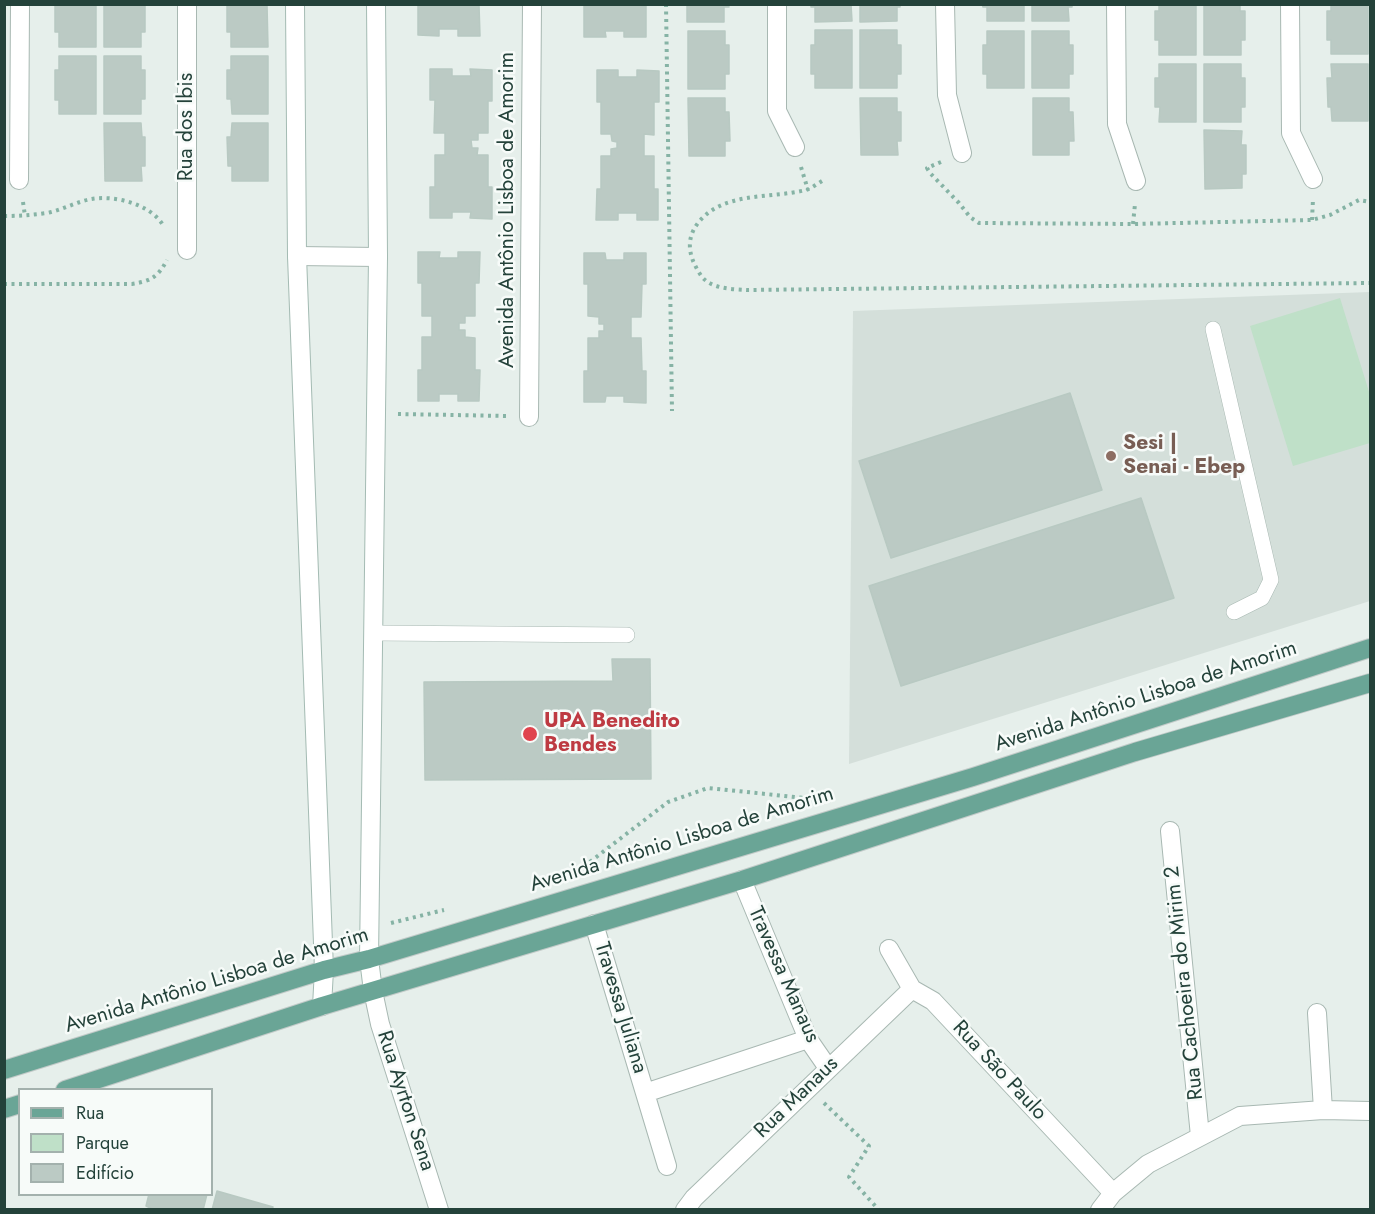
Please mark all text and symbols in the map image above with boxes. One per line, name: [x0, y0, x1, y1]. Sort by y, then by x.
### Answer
street label: Avenida Antônio Lisboa de Amorim: [495, 52, 521, 368]
street label: Rua dos Ibis: [174, 73, 200, 181]
place label: Sesi | Senai - Ebep: [1123, 431, 1245, 481]
marker: Sesi | Senai - Ebep: [1104, 449, 1118, 463]
street label: Avenida Antônio Lisboa de Amorim: [992, 636, 1300, 758]
place label: UPA Benedito Bendes: [544, 709, 680, 759]
marker: UPA Benedito Bendes: [521, 725, 539, 743]
street label: Avenida Antônio Lisboa de Amorim: [527, 782, 837, 898]
street label: Rua Cachoeira do Mirim 2: [1160, 865, 1210, 1101]
street label: Travessa Manaus: [742, 903, 824, 1047]
street label: Avenida Antônio Lisboa de Amorim: [62, 923, 372, 1039]
street label: Travessa Juliana: [588, 939, 652, 1077]
street label: Rua São Paulo: [946, 1016, 1052, 1126]
street label: Rua Ayrton Sena: [371, 1028, 439, 1174]
street label: Rua Manaus: [750, 1052, 844, 1144]
legend: [18, 1088, 213, 1196]
text: Rua: [76, 1100, 104, 1126]
text: Parque: [76, 1130, 129, 1156]
text: Edifício: [76, 1160, 134, 1186]

